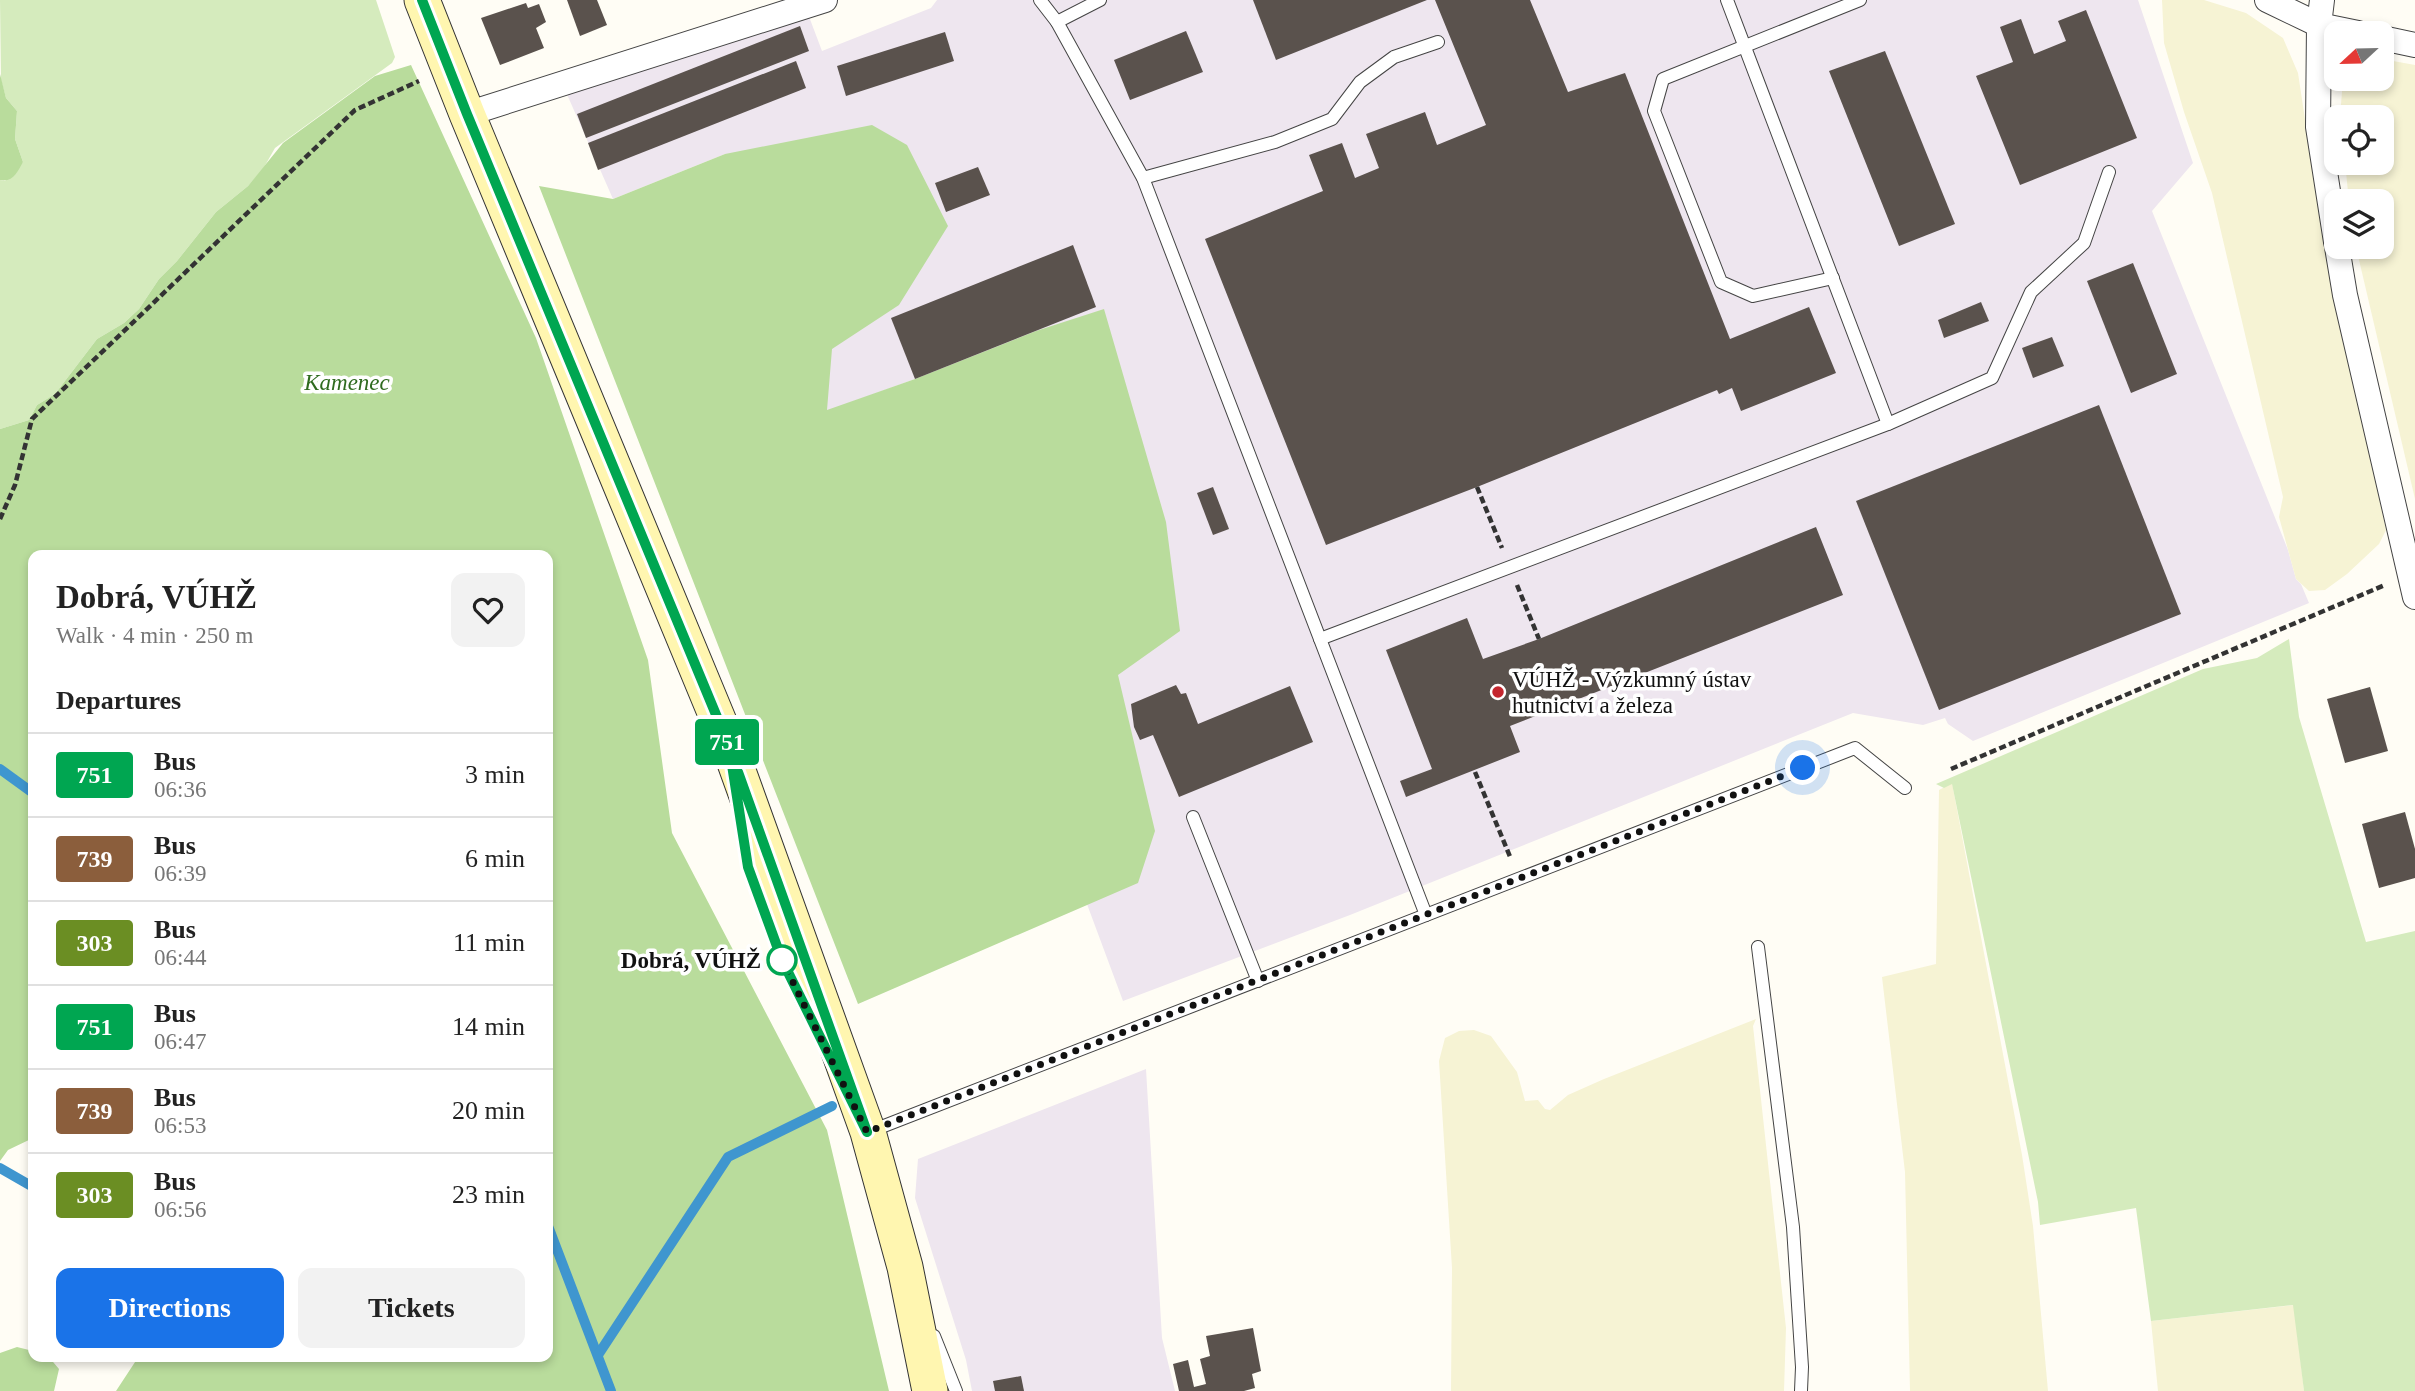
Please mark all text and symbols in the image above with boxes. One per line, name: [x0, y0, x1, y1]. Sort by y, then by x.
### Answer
north arrow: [2324, 21, 2394, 91]
map controls: [2324, 21, 2394, 259]
button: locate: [2324, 105, 2394, 175]
button: layers: [2324, 189, 2394, 259]
park label: Kamenec: [303, 370, 390, 395]
button: heart: [451, 573, 525, 647]
text: Dobrá, VÚHŽ: [56, 579, 257, 615]
text: Walk · 4 min · 250 m: [56, 623, 253, 648]
place label: VÚHŽ - Výzkumný ústav hutnictví a železa: [1512, 666, 1752, 718]
marker: VÚHŽ - Výzkumný ústav hutnictví a železa: [1490, 684, 1506, 700]
text: Departures: [56, 686, 181, 715]
line badge: 751: [687, 719, 767, 765]
text: 751: [709, 729, 745, 755]
text: Bus: [154, 747, 196, 776]
your location: [1785, 750, 1820, 785]
text: 3 min: [465, 760, 525, 789]
text: 751: [77, 762, 113, 788]
text: 06:36: [154, 777, 206, 802]
text: Bus: [154, 831, 196, 860]
text: 6 min: [465, 844, 525, 873]
text: 739: [77, 846, 113, 872]
text: 06:39: [154, 861, 206, 886]
text: Bus: [154, 915, 196, 944]
text: 11 min: [453, 928, 525, 957]
text: 303: [77, 930, 113, 956]
text: 06:44: [154, 945, 206, 970]
marker: Dobrá, VÚHŽ: [767, 945, 797, 975]
place label: Dobrá, VÚHŽ: [621, 947, 761, 973]
text: Bus: [154, 999, 196, 1028]
text: 14 min: [452, 1012, 525, 1041]
text: 751: [77, 1014, 113, 1040]
text: 06:47: [154, 1029, 206, 1054]
text: Bus: [154, 1083, 196, 1112]
text: 20 min: [452, 1096, 525, 1125]
text: 739: [77, 1098, 113, 1124]
text: 06:53: [154, 1113, 206, 1138]
text: Bus: [154, 1167, 196, 1196]
text: 23 min: [452, 1180, 525, 1209]
text: 303: [77, 1182, 113, 1208]
text: 06:56: [154, 1197, 206, 1222]
button: Directions: [56, 1268, 284, 1348]
button: Tickets: [298, 1268, 525, 1348]

